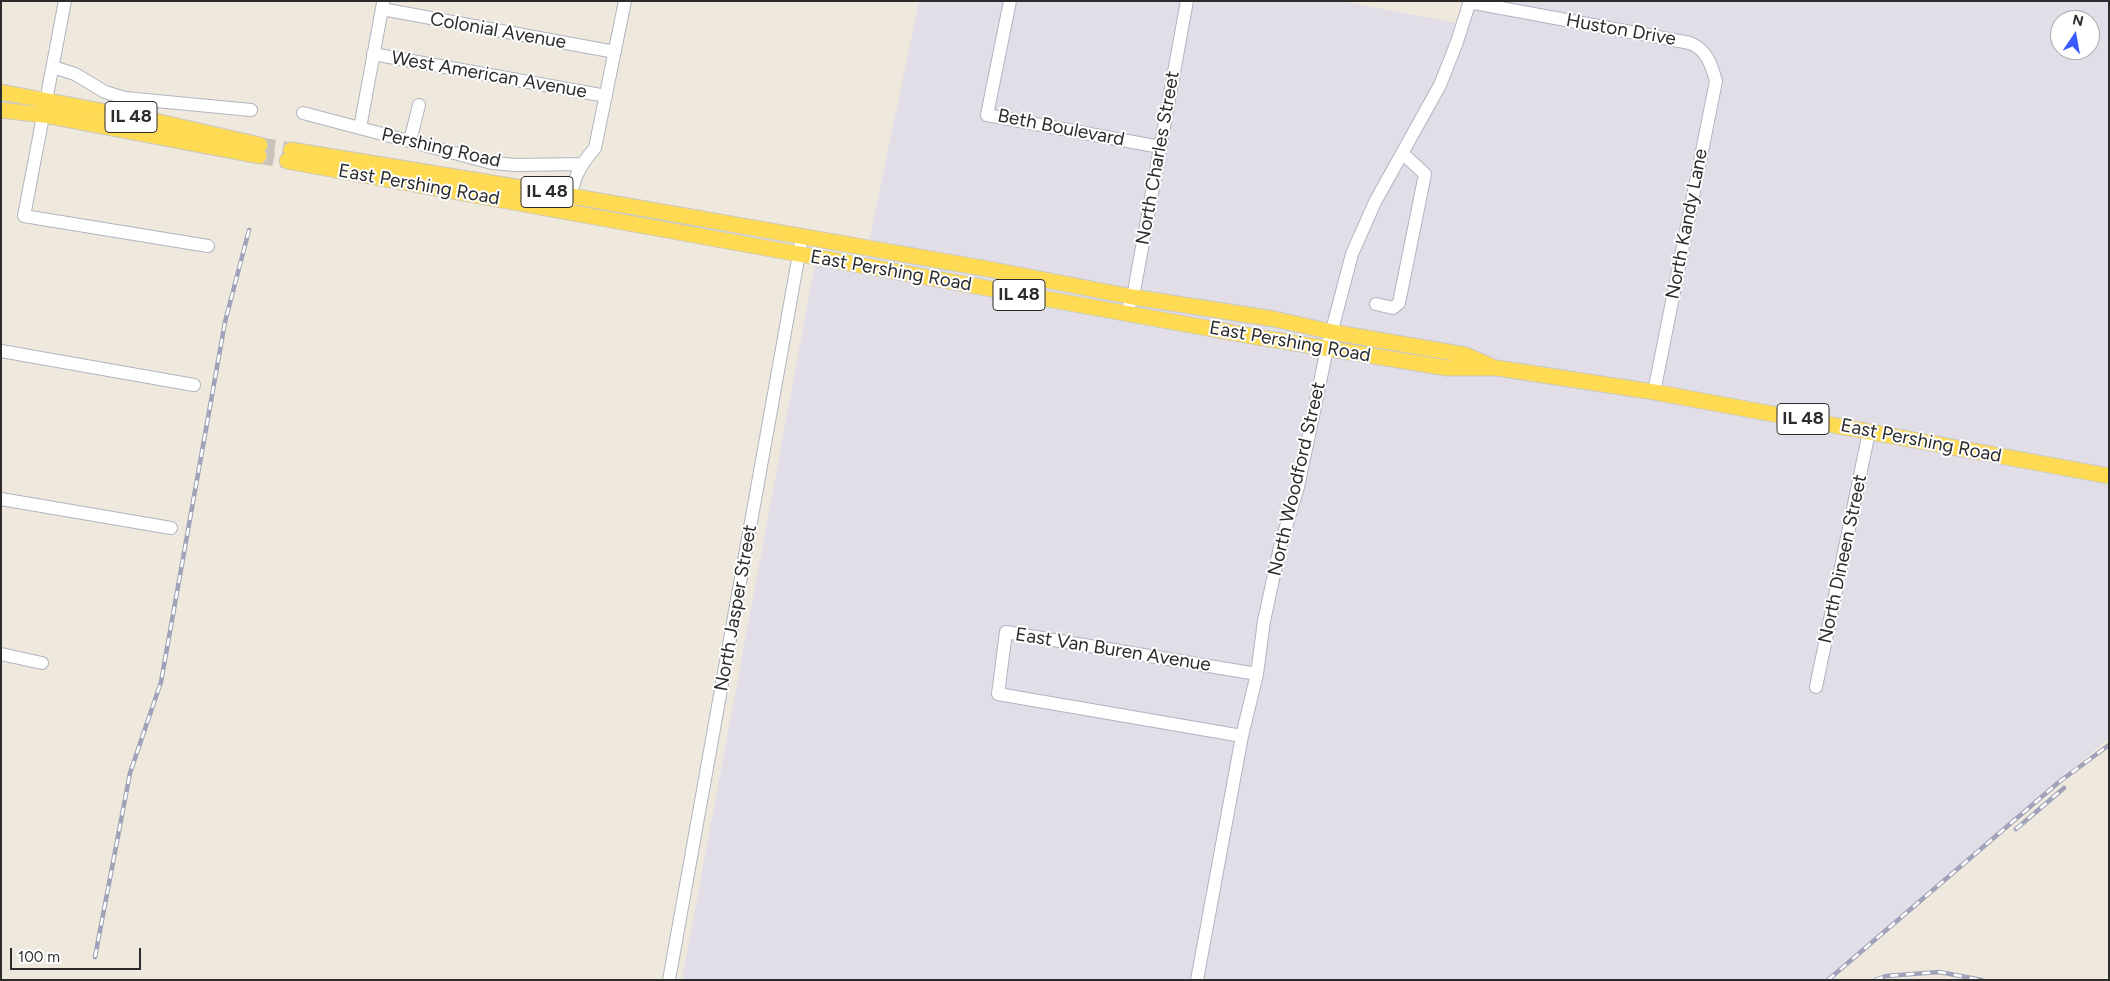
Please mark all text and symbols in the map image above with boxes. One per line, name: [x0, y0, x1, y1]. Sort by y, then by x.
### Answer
street label: Colonial Avenue: [428, 8, 568, 54]
street label: Huston Drive: [1564, 9, 1678, 51]
north arrow: [2050, 10, 2100, 60]
text: N: [2071, 11, 2085, 30]
street label: West American Avenue: [389, 47, 589, 103]
street label: North Charles Street: [1131, 69, 1185, 247]
road number: IL 48: [105, 101, 157, 132]
street label: Beth Boulevard: [996, 105, 1126, 151]
street label: Pershing Road: [379, 123, 503, 173]
street label: North Kandy Lane: [1661, 147, 1713, 301]
street label: East Pershing Road: [337, 160, 501, 210]
road number: IL 48: [521, 176, 573, 208]
street label: East Pershing Road: [809, 246, 973, 296]
road number: IL 48: [993, 280, 1045, 310]
street label: East Pershing Road: [1208, 317, 1372, 367]
street label: North Woodford Street: [1264, 380, 1330, 578]
road number: IL 48: [1777, 404, 1829, 434]
street label: East Pershing Road: [1839, 414, 2003, 468]
street label: North Dineen Street: [1814, 473, 1872, 645]
street label: North Jasper Street: [710, 523, 762, 693]
street label: East Van Buren Avenue: [1014, 623, 1212, 677]
scale bar: [12, 938, 144, 970]
text: 100 m: [18, 948, 60, 966]

